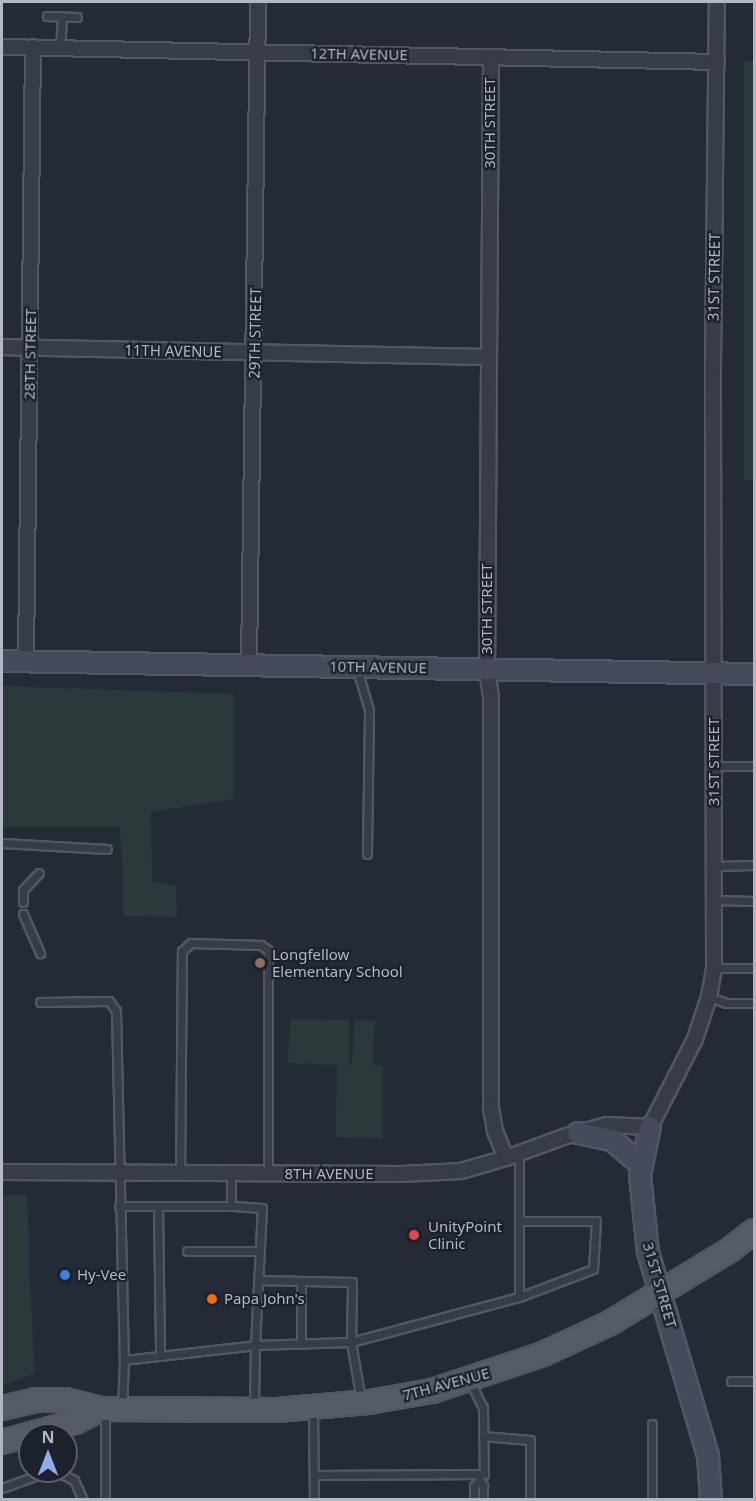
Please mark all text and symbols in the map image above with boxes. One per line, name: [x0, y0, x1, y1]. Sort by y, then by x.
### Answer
street label: 12TH AVENUE: [310, 44, 408, 64]
street label: 30TH STREET: [481, 77, 499, 169]
street label: 31ST STREET: [704, 233, 724, 321]
street label: 29TH STREET: [245, 287, 265, 379]
street label: 28TH STREET: [20, 308, 40, 400]
street label: 11TH AVENUE: [124, 341, 222, 361]
street label: 30TH STREET: [478, 563, 496, 655]
street label: 10TH AVENUE: [329, 657, 427, 677]
street label: 31ST STREET: [705, 718, 723, 806]
place label: Longfellow Elementary School: [272, 945, 403, 980]
marker: Longfellow Elementary School: [253, 956, 267, 970]
street label: 8TH AVENUE: [285, 1165, 373, 1183]
place label: UnityPoint Clinic: [428, 1217, 502, 1252]
marker: UnityPoint Clinic: [405, 1226, 423, 1244]
street label: 31ST STREET: [639, 1240, 681, 1330]
place label: Hy-Vee: [77, 1266, 126, 1284]
marker: Hy-Vee: [58, 1268, 72, 1282]
place label: Papa John's: [224, 1290, 305, 1308]
marker: Papa John's: [205, 1292, 219, 1306]
street label: 7TH AVENUE: [401, 1364, 491, 1404]
north arrow: [18, 1423, 78, 1483]
text: N: [41, 1426, 55, 1448]

